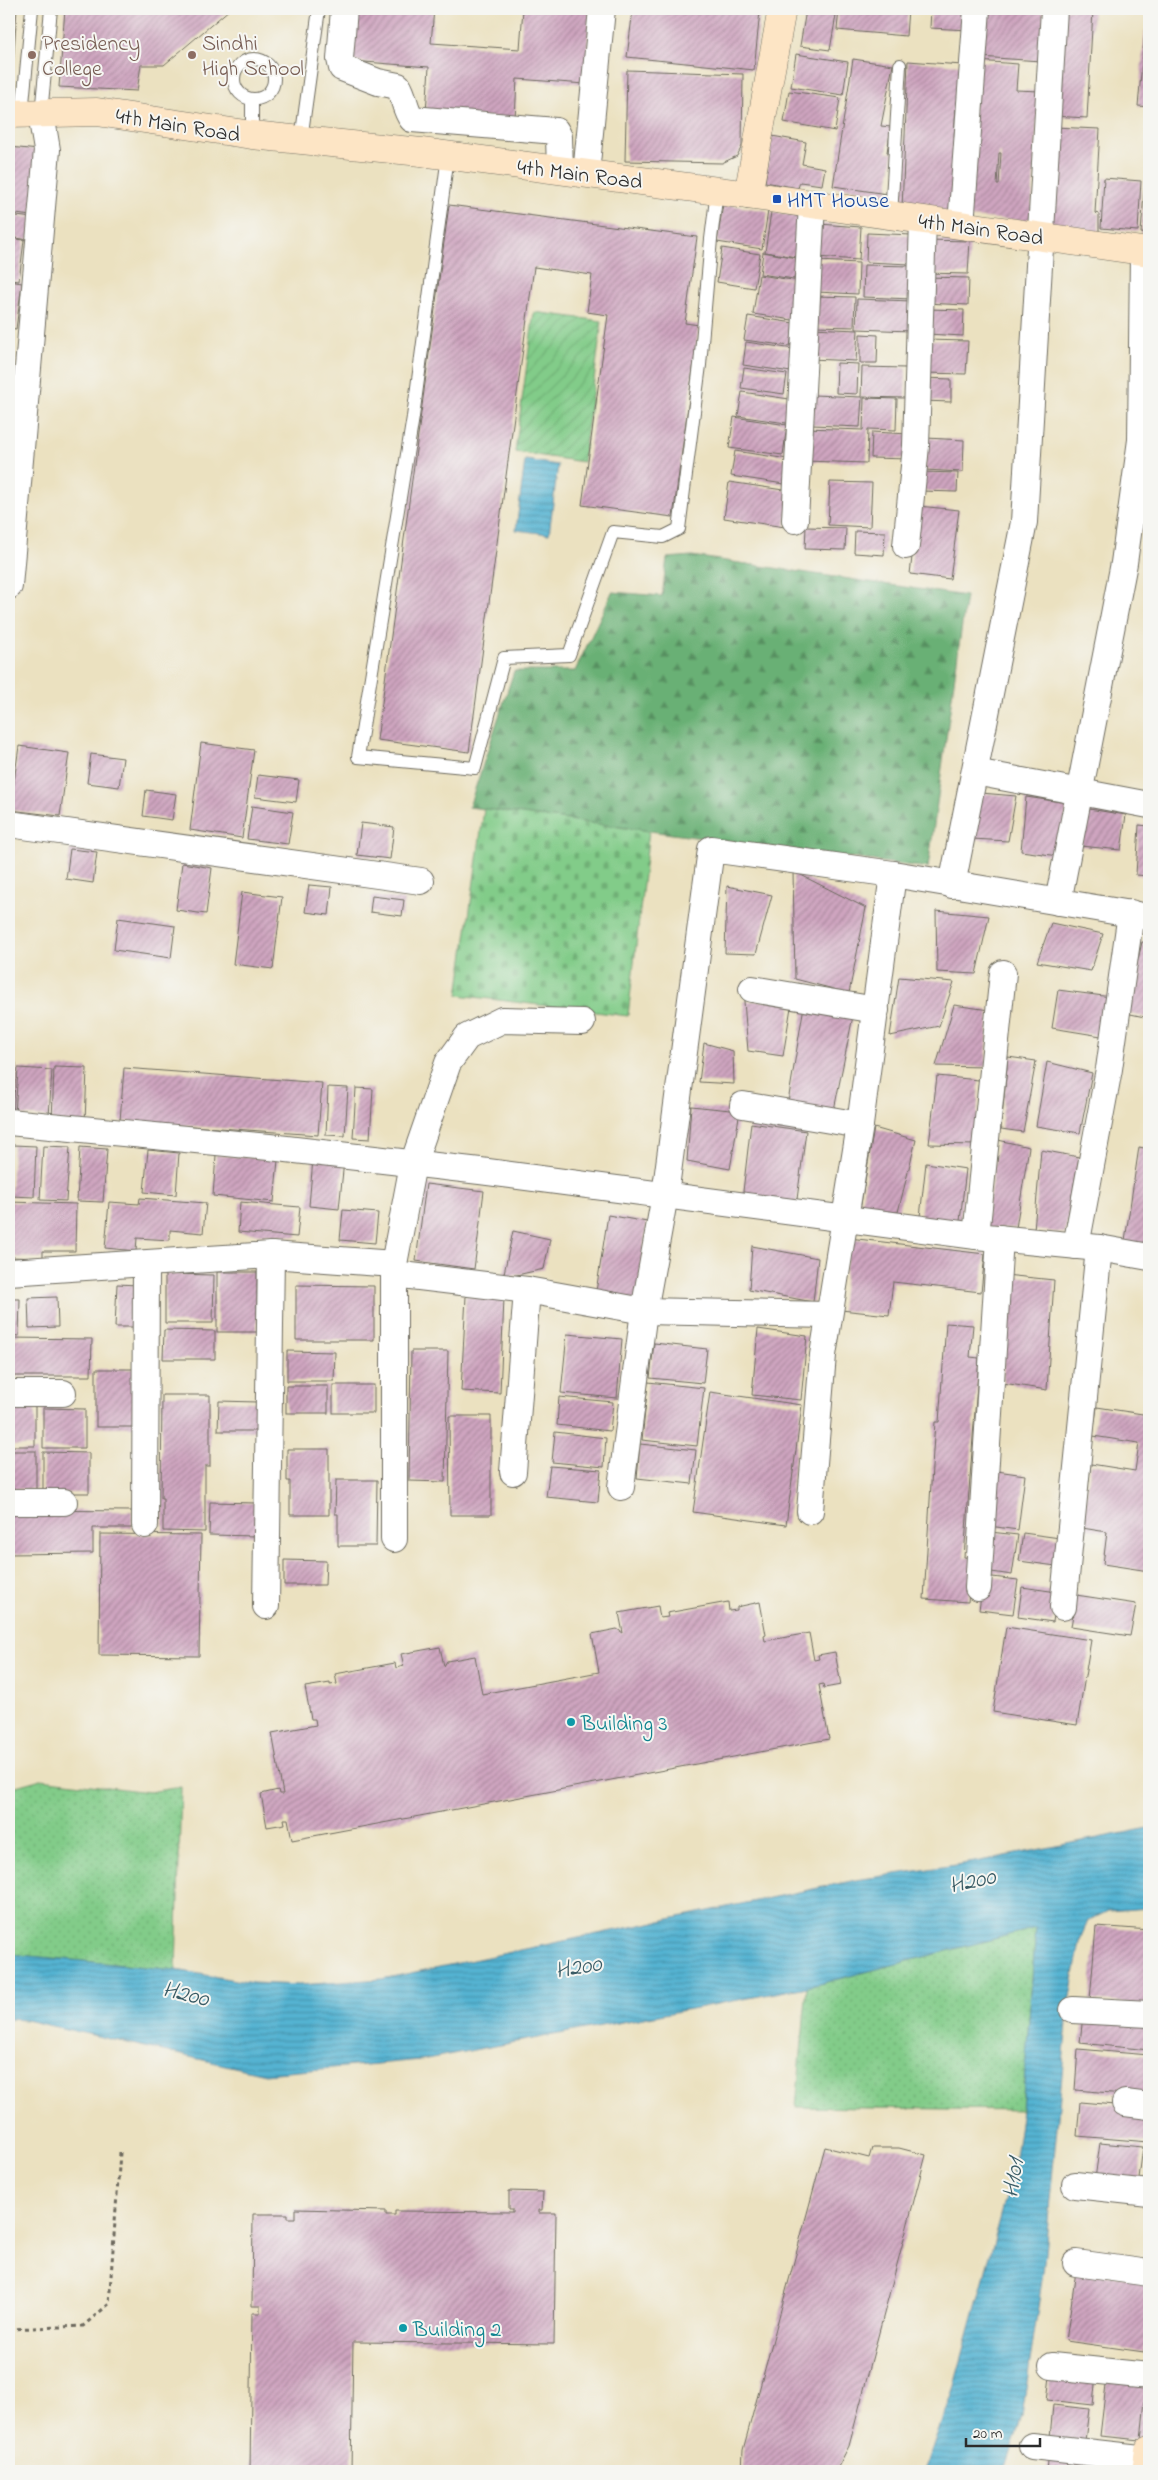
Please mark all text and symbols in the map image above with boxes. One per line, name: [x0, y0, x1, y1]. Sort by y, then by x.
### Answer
place label: Presidency College: [42, 29, 140, 87]
place label: Sindhi High School: [202, 29, 304, 87]
marker: Presidency College: [26, 49, 38, 61]
marker: Sindhi High School: [186, 49, 198, 61]
street label: 4th Main Road: [113, 101, 242, 153]
street label: 4th Main Road: [515, 152, 644, 200]
place label: HMT House: [787, 186, 889, 218]
marker: HMT House: [771, 193, 783, 205]
street label: 4th Main Road: [916, 206, 1045, 256]
place label: Building 3: [580, 1709, 668, 1742]
marker: Building 3: [565, 1716, 577, 1728]
water label: H200: [946, 1860, 1001, 1905]
water label: H200: [552, 1947, 606, 1990]
water label: H200: [159, 1973, 214, 2018]
water label: H101: [994, 2153, 1035, 2200]
place label: Building 2: [412, 2315, 502, 2348]
marker: Building 2: [397, 2322, 409, 2334]
scale bar: [966, 2415, 1039, 2447]
text: 20 m: [973, 2423, 1003, 2445]

